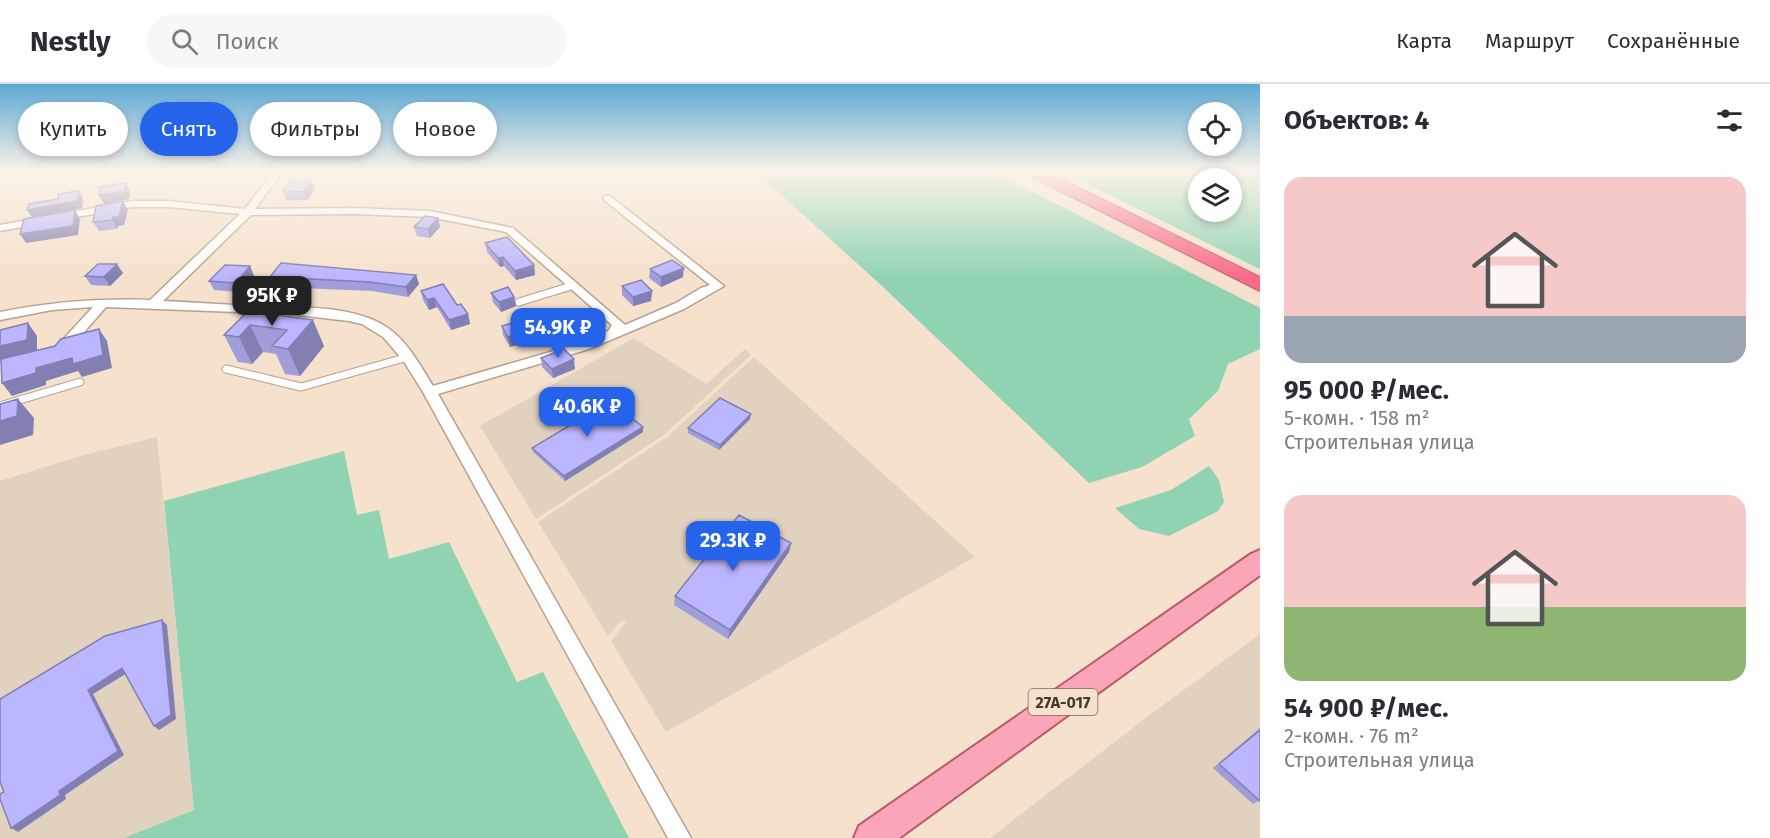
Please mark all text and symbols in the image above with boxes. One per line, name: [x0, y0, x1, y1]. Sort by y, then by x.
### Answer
search box: [147, 14, 567, 68]
text: Nestly: [30, 25, 111, 58]
icon: search: [168, 25, 201, 58]
text: Поиск: [216, 28, 278, 55]
text: Карта: [1396, 28, 1452, 54]
text: Маршрут: [1485, 28, 1574, 54]
text: Сохранённые: [1607, 28, 1740, 54]
chip: Купить: [18, 102, 128, 156]
chip: Снять: [140, 102, 238, 156]
chip: Фильтры: [250, 102, 381, 156]
chip: Новое: [393, 102, 497, 156]
map controls: [1188, 102, 1242, 222]
button: locate: [1188, 102, 1242, 156]
icon: filters: [1713, 104, 1746, 137]
text: Объектов: 4: [1284, 105, 1429, 136]
button: layers: [1188, 168, 1242, 222]
icon: home: [1461, 216, 1569, 324]
pin: 95K ₽: [230, 276, 314, 327]
text: 95K ₽: [246, 283, 298, 307]
pin: 54.9K ₽: [503, 308, 613, 359]
text: 54.9K ₽: [525, 315, 591, 339]
text: 95 000 ₽/мес.: [1284, 375, 1449, 406]
pin: 40.6K ₽: [532, 387, 642, 438]
text: 40.6K ₽: [553, 394, 621, 418]
text: 5-комн. · 158 m²: [1284, 406, 1429, 430]
text: Строительная улица: [1284, 430, 1475, 454]
pin: 29.3K ₽: [678, 521, 788, 572]
text: 29.3K ₽: [700, 528, 766, 552]
icon: home: [1461, 534, 1569, 642]
road number: 27А-017: [1028, 689, 1098, 715]
text: 54 900 ₽/мес.: [1284, 693, 1448, 724]
text: 2-комн. · 76 m²: [1284, 724, 1419, 748]
text: Строительная улица: [1284, 748, 1475, 772]

